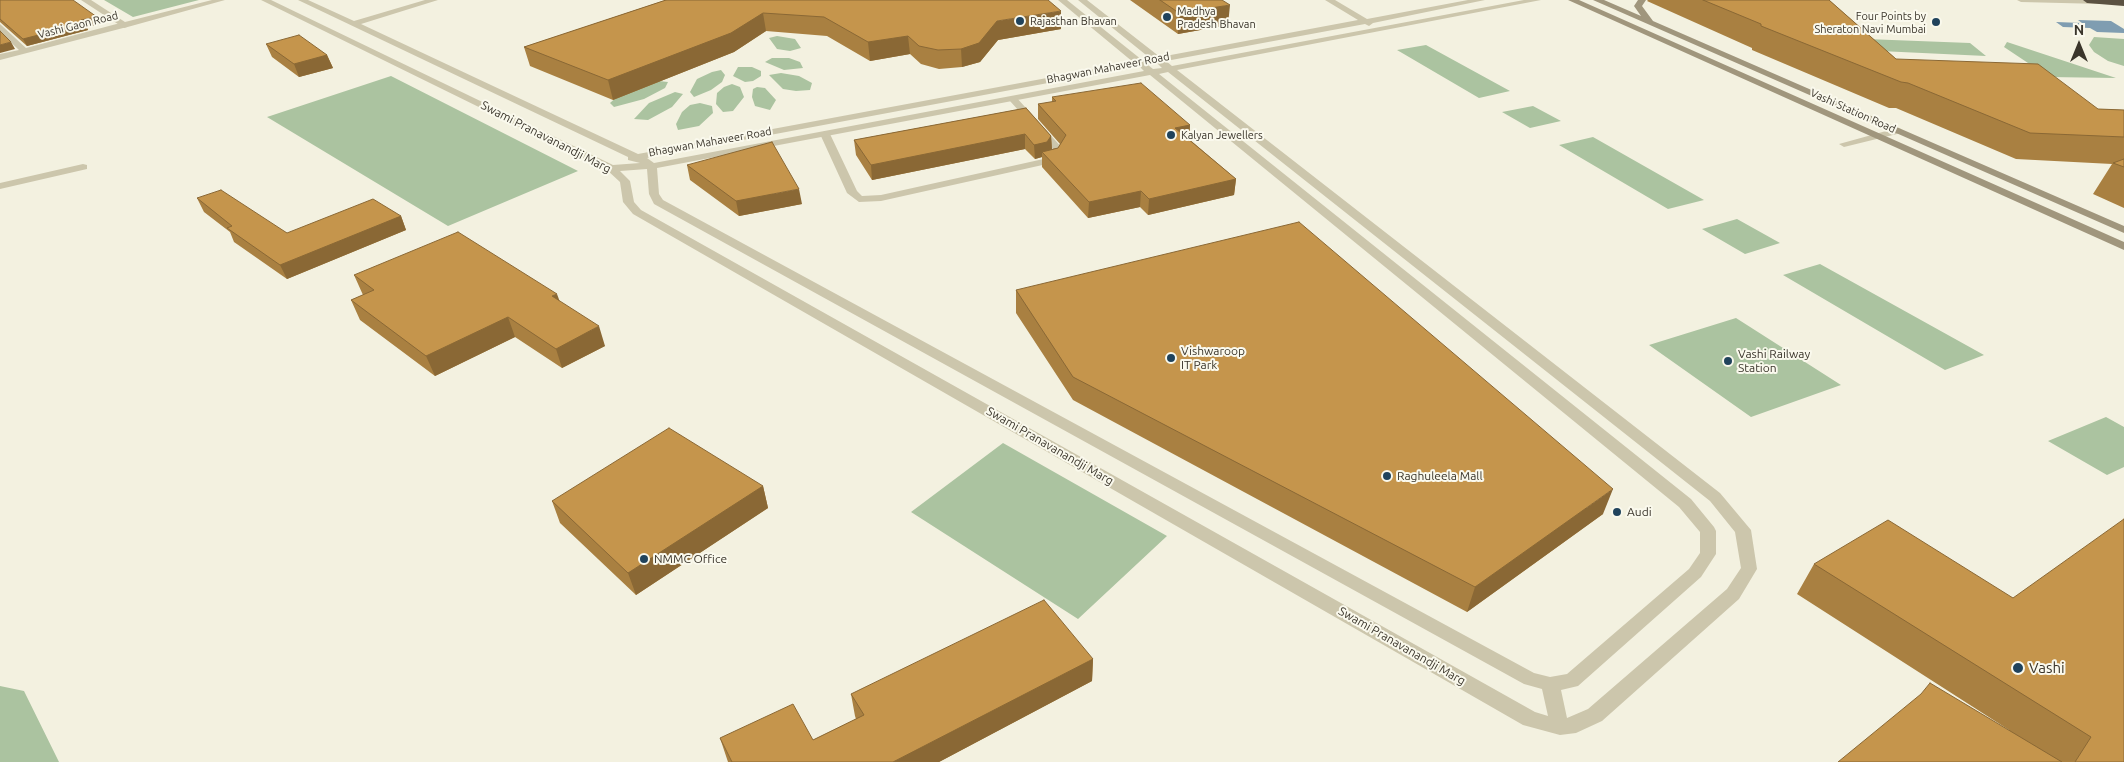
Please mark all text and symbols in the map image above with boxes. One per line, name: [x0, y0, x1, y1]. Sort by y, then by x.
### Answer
place label: Madhya Pradesh Bhavan: [1177, 4, 1256, 30]
street label: Vashi Gaon Road: [37, 9, 119, 41]
place label: Four Points by Sheraton Navi Mumbai: [1814, 9, 1926, 35]
marker: Madhya Pradesh Bhavan: [1161, 11, 1173, 23]
place label: Rajasthan Bhavan: [1030, 14, 1117, 28]
marker: Rajasthan Bhavan: [1014, 15, 1026, 27]
marker: Four Points by Sheraton Navi Mumbai: [1930, 16, 1942, 28]
north arrow: [2054, 20, 2104, 70]
text: N: [2074, 22, 2084, 38]
street label: Bhagwan Mahaveer Road: [1045, 50, 1171, 86]
street label: Vashi Station Road: [1808, 86, 1898, 136]
street label: Swami Pranavanandji Marg: [479, 98, 613, 176]
street label: Bhagwan Mahaveer Road: [647, 125, 773, 159]
place label: Kalyan Jewellers: [1181, 128, 1263, 142]
marker: Kalyan Jewellers: [1165, 129, 1177, 141]
place label: Vishwaroop IT Park: [1181, 344, 1245, 372]
place label: Vashi Railway Station: [1738, 347, 1810, 375]
marker: Vishwaroop IT Park: [1165, 352, 1177, 364]
marker: Vashi Railway Station: [1722, 355, 1734, 367]
street label: Swami Pranavanandji Marg: [984, 404, 1116, 488]
place label: Raghuleela Mall: [1397, 469, 1483, 483]
marker: Raghuleela Mall: [1381, 470, 1393, 482]
place label: Audi: [1627, 505, 1652, 519]
marker: Audi: [1611, 506, 1623, 518]
place label: NMMC Office: [654, 552, 727, 566]
marker: NMMC Office: [638, 553, 650, 565]
street label: Swami Pranavanandji Marg: [1336, 604, 1468, 688]
place label: Vashi: [2029, 659, 2065, 677]
marker: Vashi: [2011, 661, 2025, 675]

